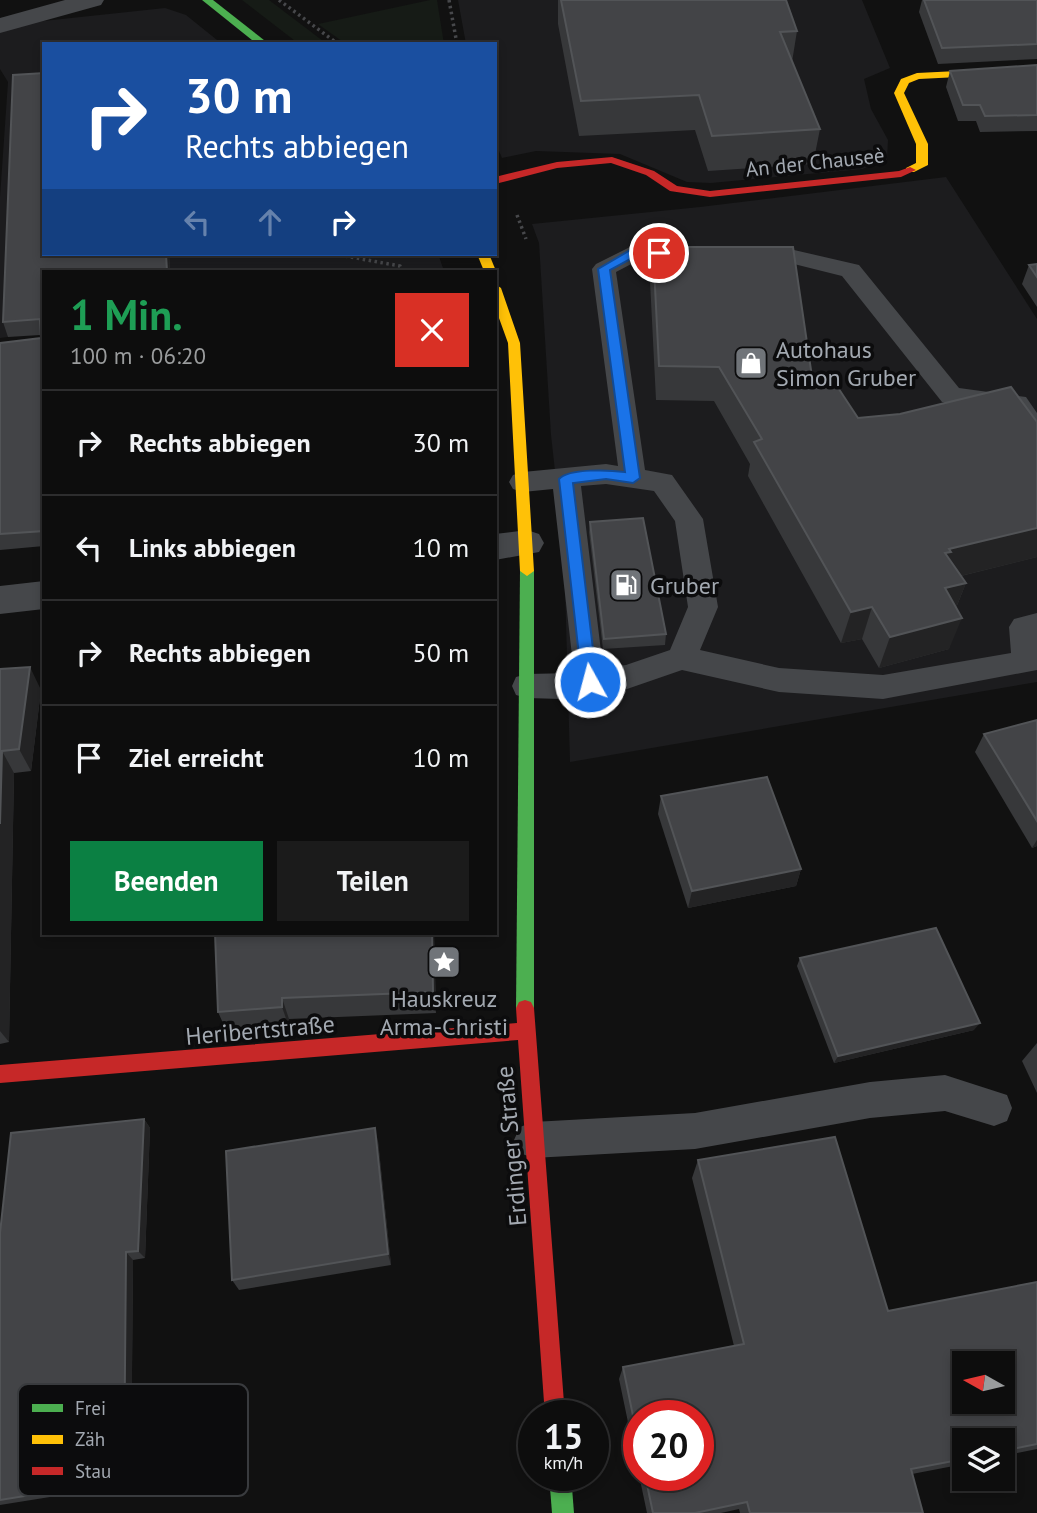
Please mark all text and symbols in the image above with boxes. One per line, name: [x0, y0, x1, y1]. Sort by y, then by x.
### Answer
text: 30 m: [185, 63, 292, 127]
icon: right: [70, 70, 161, 161]
text: Rechts abbiegen: [185, 125, 409, 167]
street label: An der Chauseè: [744, 141, 886, 183]
icon: left: [178, 203, 216, 241]
icon: ahead: [251, 203, 289, 241]
icon: right: [324, 203, 362, 241]
pin: [629, 223, 689, 283]
icon: arrive: [640, 234, 678, 272]
text: 1 Min.: [70, 287, 183, 342]
button: close: [395, 293, 469, 367]
place label: Autohaus Simon Gruber: [776, 334, 916, 393]
text: 100 m · 06:20: [70, 341, 206, 370]
shop icon: Autohaus Simon Gruber: [732, 344, 770, 382]
icon: right: [70, 424, 108, 462]
text: Rechts abbiegen: [129, 426, 311, 459]
text: 30 m: [413, 426, 469, 459]
icon: left: [70, 529, 108, 567]
text: Links abbiegen: [129, 531, 296, 564]
text: 10 m: [413, 531, 469, 564]
fuel station icon: Gruber: [607, 566, 645, 604]
place label: Gruber: [650, 570, 719, 601]
icon: right: [70, 634, 108, 672]
text: Rechts abbiegen: [129, 636, 311, 669]
text: 50 m: [413, 636, 469, 669]
position arrow: [553, 645, 627, 719]
icon: arrive: [70, 739, 108, 777]
text: Ziel erreicht: [129, 741, 264, 774]
text: 10 m: [413, 741, 469, 774]
button: Beenden: [70, 841, 263, 921]
button: Teilen: [277, 841, 469, 921]
place icon: Hauskreuz Arma-Christi: [425, 943, 463, 981]
place label: Hauskreuz Arma-Christi: [380, 983, 508, 1042]
street label: Heribertstraße: [184, 1008, 336, 1052]
street label: Erdinger Straße: [489, 1065, 533, 1227]
north arrow: [952, 1351, 1015, 1414]
map controls: [952, 1351, 1015, 1491]
legend: [18, 1384, 248, 1496]
text: Frei: [75, 1396, 106, 1420]
speed limit sign: 20: [623, 1400, 714, 1491]
text: 15: [544, 1413, 583, 1459]
text: Zäh: [75, 1427, 105, 1451]
button: layers: [952, 1428, 1015, 1491]
text: km/h: [544, 1451, 583, 1474]
text: Stau: [75, 1459, 111, 1483]

